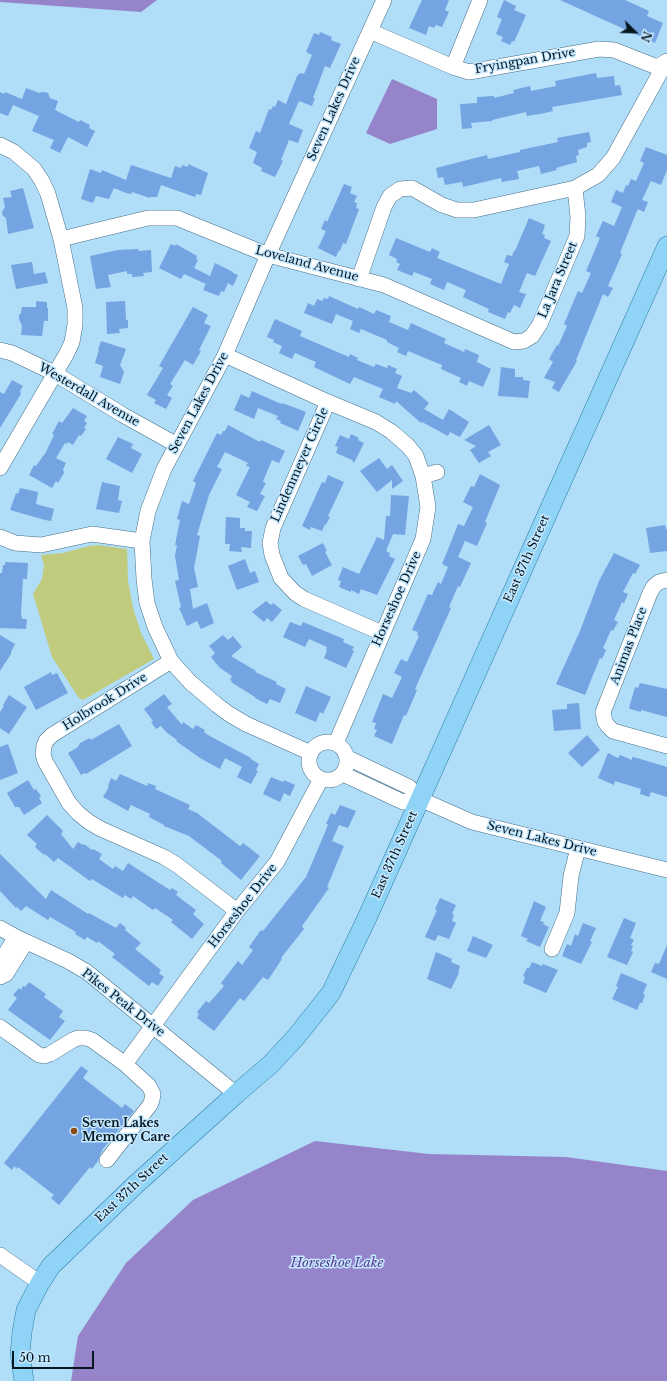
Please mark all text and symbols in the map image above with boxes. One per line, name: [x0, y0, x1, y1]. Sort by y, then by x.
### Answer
north arrow: [615, 12, 655, 52]
text: N: [638, 29, 655, 44]
street label: Fryingpan Drive: [474, 45, 576, 77]
street label: Seven Lakes Drive: [305, 55, 363, 163]
street label: La Jara Street: [535, 240, 581, 320]
street label: Loveland Avenue: [254, 243, 360, 285]
street label: Seven Lakes Drive: [166, 350, 232, 456]
street label: Westerdall Avenue: [36, 360, 142, 430]
street label: Lindenmeyer Circle: [268, 405, 332, 525]
street label: East 37th Street: [501, 513, 553, 605]
street label: Horseshoe Drive: [370, 549, 424, 649]
street label: Animas Place: [608, 605, 650, 687]
street label: Holbrook Drive: [60, 670, 150, 734]
street label: East 37th Street: [369, 809, 421, 901]
street label: Seven Lakes Drive: [486, 818, 598, 860]
street label: Horseshoe Drive: [206, 861, 280, 951]
street label: Pikes Peak Drive: [79, 966, 167, 1040]
place label: Seven Lakes Memory Care: [82, 1117, 170, 1145]
marker: Seven Lakes Memory Care: [69, 1126, 79, 1136]
street label: East 37th Street: [93, 1150, 171, 1226]
water label: Horseshoe Lake: [291, 1255, 383, 1271]
scale bar: [14, 1343, 96, 1369]
text: 50 m: [19, 1350, 51, 1365]

